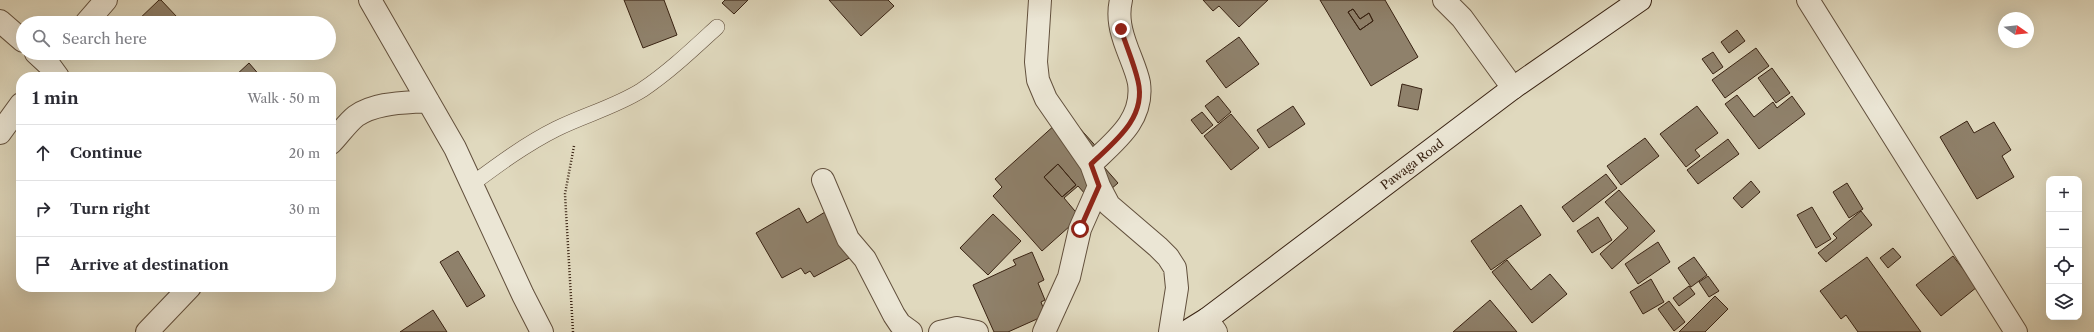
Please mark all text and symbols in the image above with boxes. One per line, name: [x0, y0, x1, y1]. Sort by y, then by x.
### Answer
north arrow: [1998, 12, 2034, 48]
search box: [16, 16, 336, 60]
route end: [1112, 20, 1130, 38]
icon: search: [30, 27, 52, 49]
text: Search here: [62, 29, 147, 48]
text: 1 min: [32, 88, 79, 108]
text: Walk · 50 m: [248, 90, 320, 106]
street label: Pawaga Road: [1378, 135, 1447, 193]
icon: ahead: [32, 142, 54, 164]
text: Continue: [70, 143, 142, 162]
text: 20 m: [289, 145, 320, 161]
map controls: [2046, 176, 2082, 320]
button: +: [2046, 176, 2082, 212]
icon: right: [32, 198, 54, 220]
text: Turn right: [70, 199, 150, 218]
text: 30 m: [289, 201, 320, 217]
button: −: [2046, 212, 2082, 248]
route start: [1071, 220, 1089, 238]
button: locate: [2046, 248, 2082, 284]
icon: arrive: [32, 254, 54, 276]
text: Arrive at destination: [70, 255, 229, 274]
button: layers: [2046, 284, 2082, 320]

